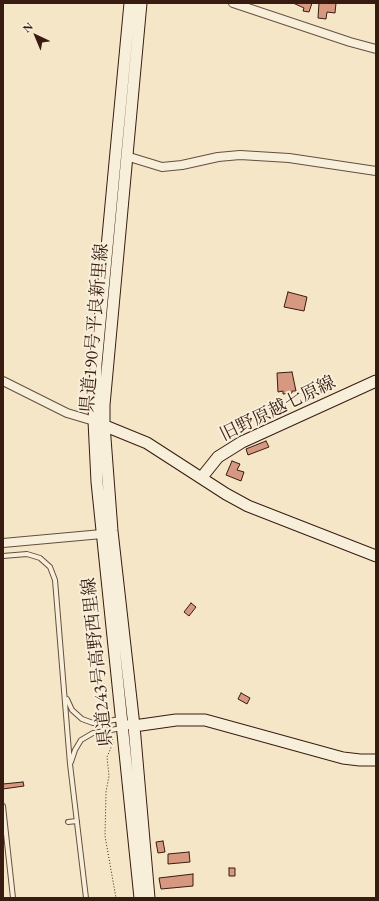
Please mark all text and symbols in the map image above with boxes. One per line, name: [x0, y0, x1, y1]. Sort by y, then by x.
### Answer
north arrow: [16, 16, 56, 56]
text: N: [20, 19, 36, 35]
street label: 県道190号平良新里線: [77, 242, 113, 414]
street label: 旧野原越七原線: [217, 372, 339, 446]
street label: 県道243号高野西里線: [78, 576, 118, 748]

